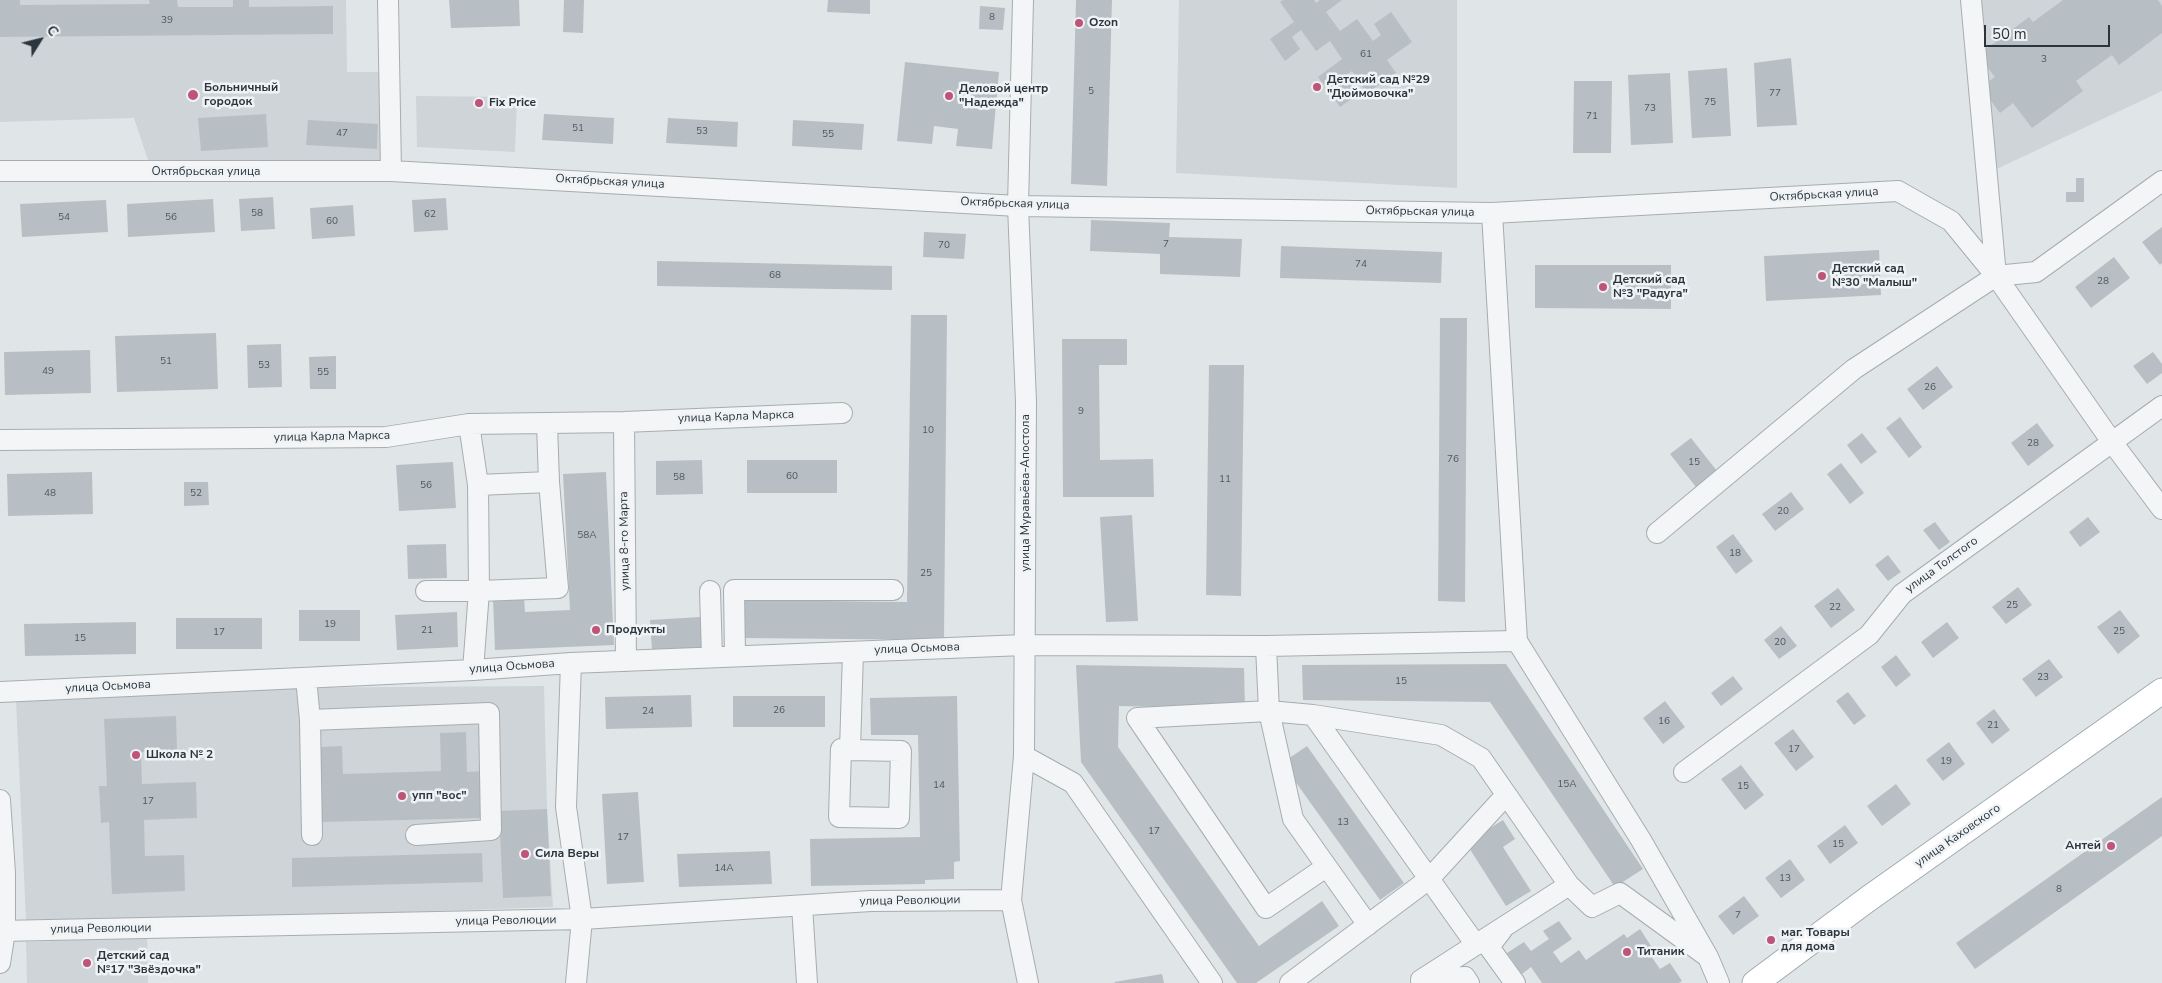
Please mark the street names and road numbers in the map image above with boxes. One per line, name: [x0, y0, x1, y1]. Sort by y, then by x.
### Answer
street label: Октябрьская улица: [151, 165, 261, 179]
street label: Октябрьская улица: [555, 172, 665, 192]
street label: Октябрьская улица: [1769, 185, 1879, 205]
street label: Октябрьская улица: [960, 195, 1070, 213]
street label: Октябрьская улица: [1365, 204, 1475, 220]
street label: улица Карла Маркса: [678, 408, 794, 426]
street label: улица Муравьёва-Апостола: [1019, 414, 1033, 572]
street label: улица Карла Маркса: [274, 429, 390, 445]
street label: улица 8-го Марта: [617, 491, 633, 591]
street label: улица Толстого: [1903, 534, 1981, 596]
street label: улица Осьмова: [874, 640, 960, 658]
street label: улица Осьмова: [469, 657, 555, 677]
street label: улица Осьмова: [65, 678, 151, 696]
street label: улица Каховского: [1912, 801, 2004, 871]
street label: улица Революции: [859, 893, 961, 909]
street label: улица Революции: [455, 913, 557, 929]
street label: улица Революции: [50, 921, 152, 937]

